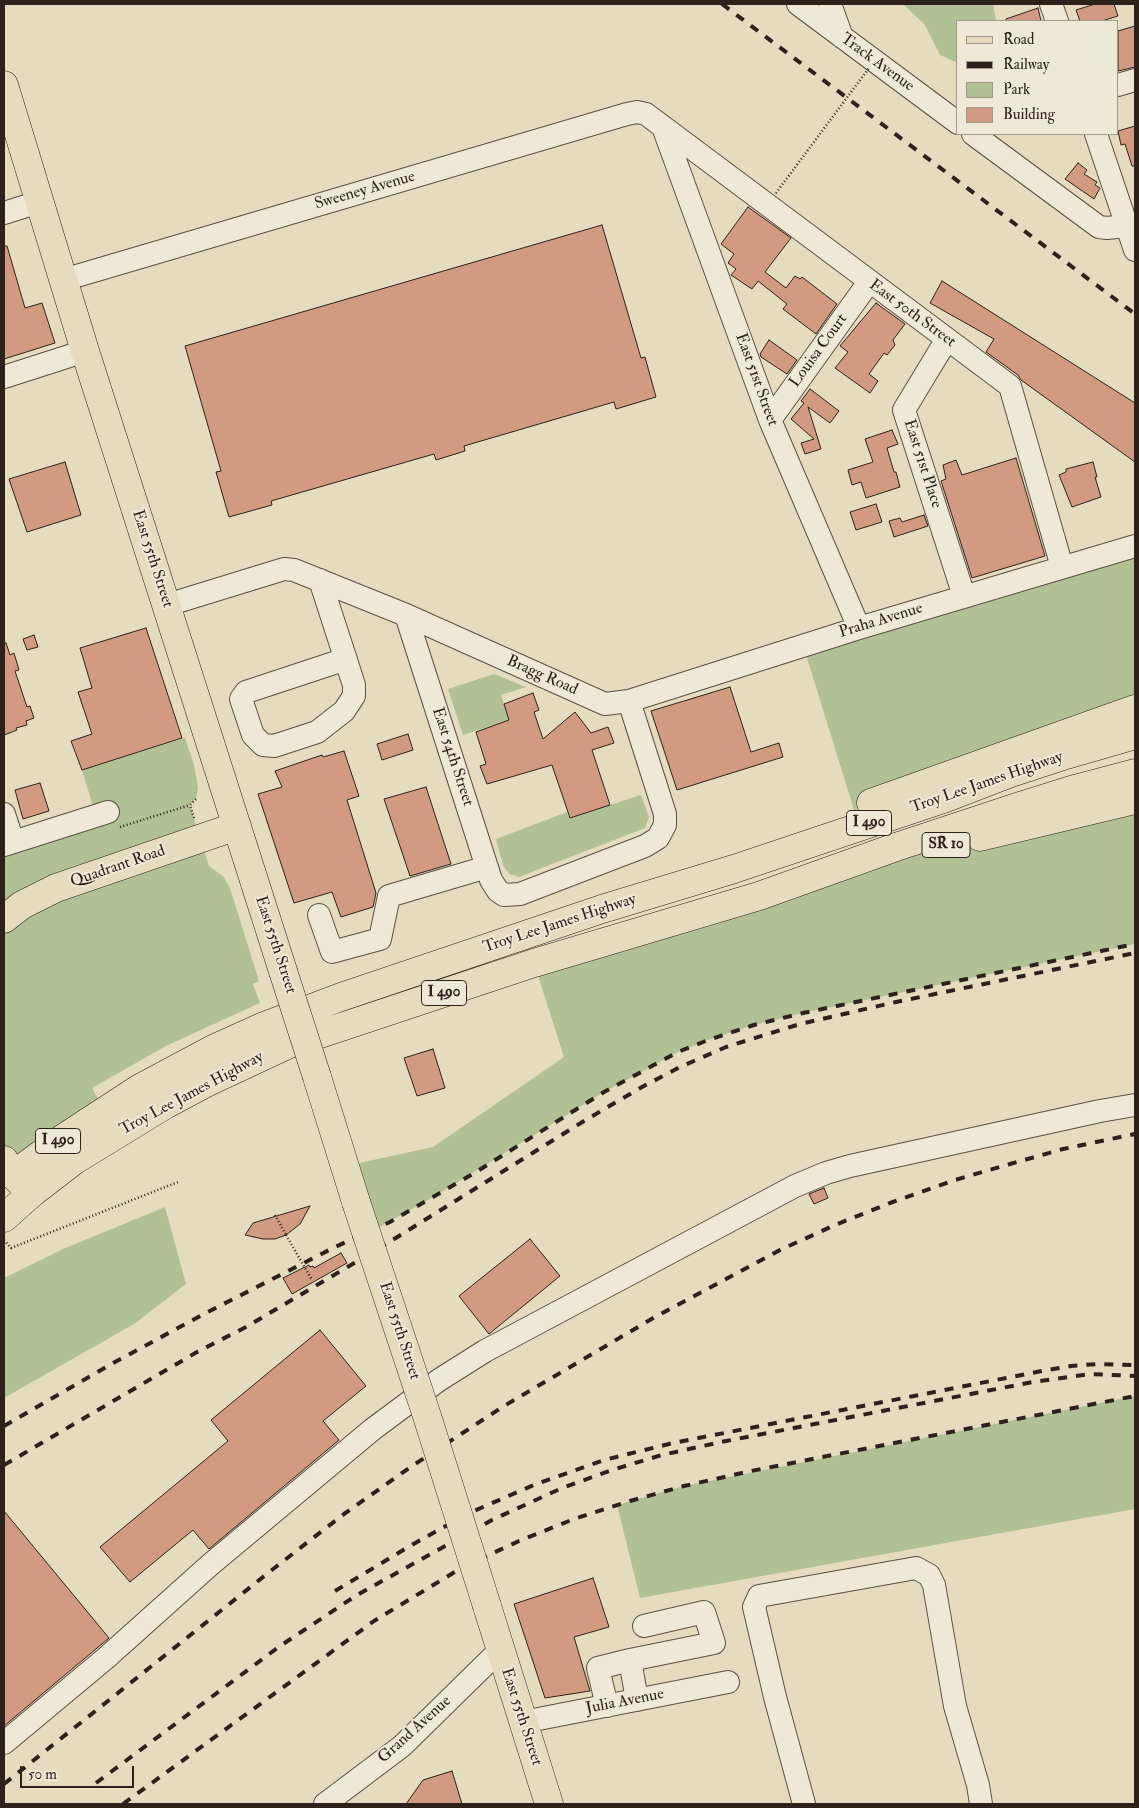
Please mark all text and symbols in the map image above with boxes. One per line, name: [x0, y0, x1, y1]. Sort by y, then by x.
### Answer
legend: [956, 20, 1119, 135]
street label: Track Avenue: [836, 30, 918, 96]
text: Road: [1003, 30, 1034, 49]
text: Railway: [1003, 55, 1049, 74]
text: Park: [1003, 80, 1030, 99]
text: Building: [1003, 105, 1055, 124]
street label: Sweeney Avenue: [313, 168, 417, 214]
street label: East 50th Street: [865, 276, 959, 352]
street label: Louisa Court: [786, 310, 852, 392]
street label: East 51st Street: [730, 331, 782, 429]
street label: East 51st Place: [899, 417, 945, 511]
street label: East 55th Street: [127, 508, 177, 610]
street label: Praha Avenue: [837, 599, 925, 643]
street label: Bragg Road: [504, 652, 580, 700]
street label: East 54th Street: [427, 705, 477, 809]
street label: Troy Lee James Highway: [908, 748, 1066, 818]
road number: I 490: [846, 810, 892, 836]
road number: SR 10: [922, 832, 970, 858]
street label: Quadrant Road: [68, 842, 168, 892]
street label: Troy Lee James Highway: [481, 890, 639, 958]
street label: East 55th Street: [250, 894, 300, 996]
road number: I 490: [422, 980, 466, 1006]
street label: Troy Lee James Highway: [117, 1048, 267, 1140]
road number: I 490: [36, 1128, 80, 1154]
street label: East 55th Street: [374, 1280, 424, 1382]
street label: East 55th Street: [496, 1666, 546, 1768]
street label: Julia Avenue: [584, 1685, 666, 1719]
street label: Grand Avenue: [374, 1692, 456, 1768]
scale bar: [22, 1756, 136, 1788]
text: 50 m: [28, 1765, 57, 1784]

